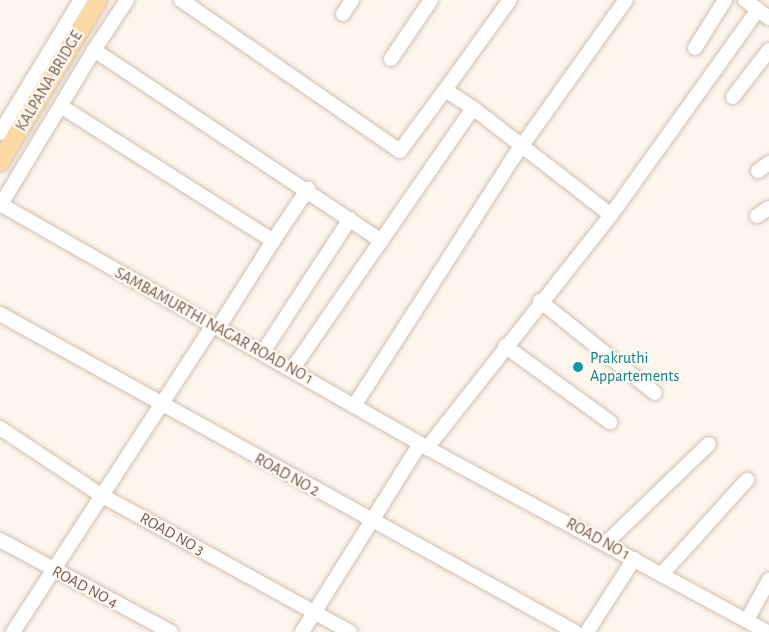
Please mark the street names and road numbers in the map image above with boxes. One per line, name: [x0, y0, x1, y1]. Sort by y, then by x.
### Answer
street label: KALPANA BRIDGE: [12, 27, 86, 135]
street label: SAMBAMURTHI NAGAR ROAD NO 1: [111, 263, 317, 389]
street label: ROAD NO 2: [251, 449, 323, 501]
street label: ROAD NO 3: [136, 508, 208, 560]
street label: ROAD NO 1: [563, 514, 633, 564]
street label: ROAD NO 4: [49, 562, 121, 612]

